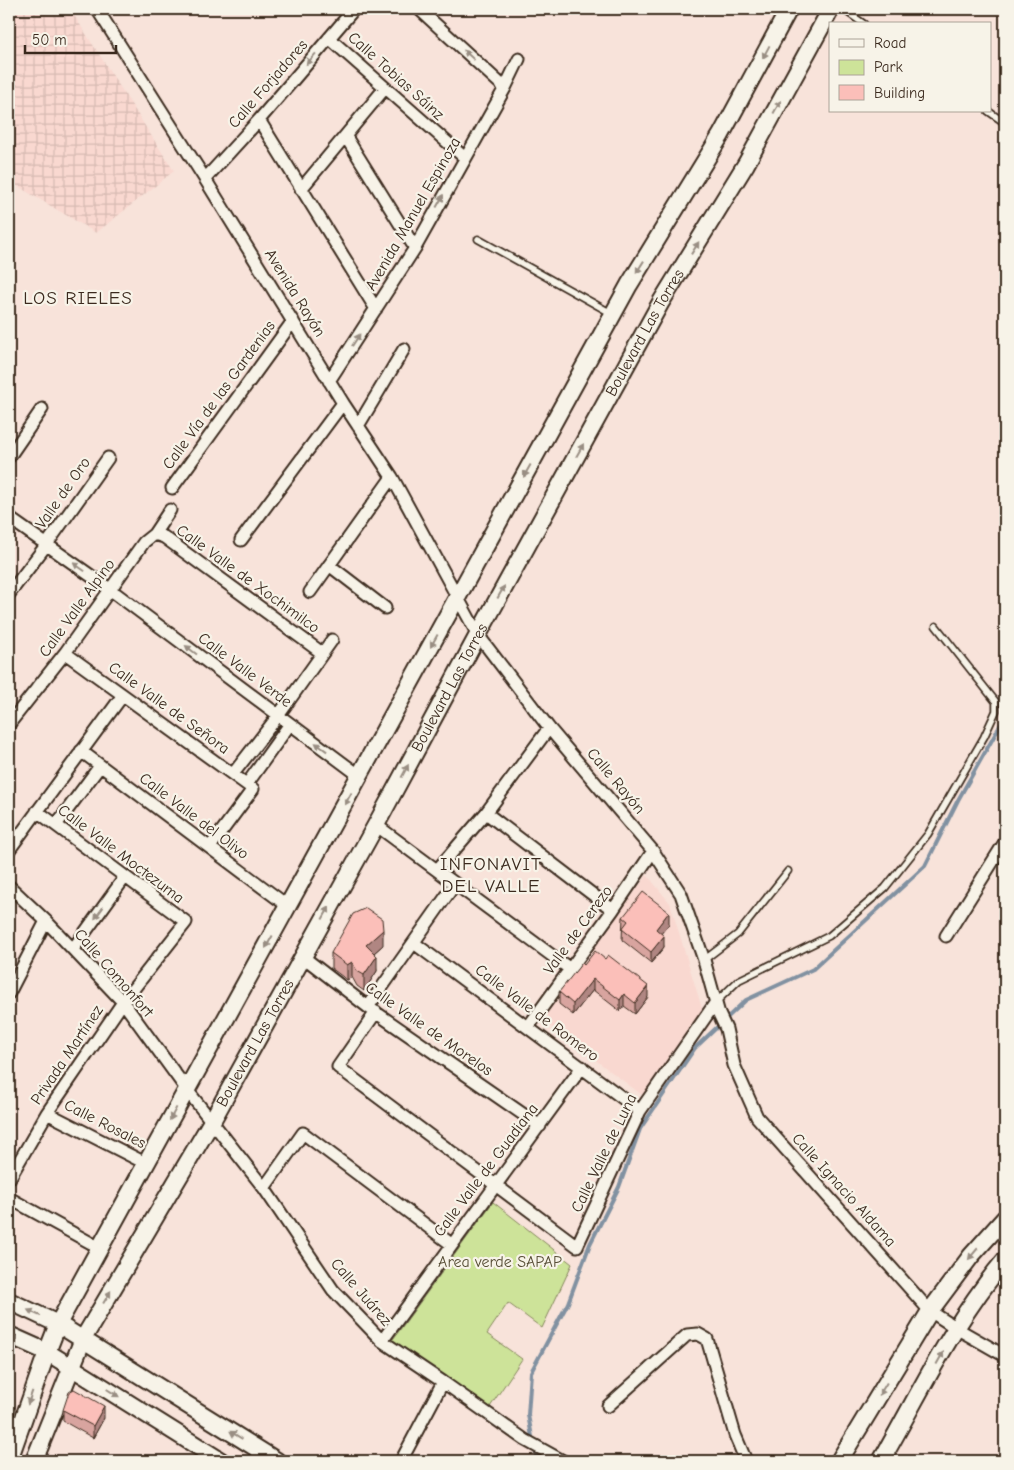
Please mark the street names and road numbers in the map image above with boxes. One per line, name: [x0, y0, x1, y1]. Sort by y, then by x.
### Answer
street label: Calle Tobias Sáinz: [344, 28, 448, 124]
street label: Calle Forjadores: [225, 36, 312, 132]
street label: Avenida Manuel Espinoza: [362, 134, 464, 294]
street label: Avenida Rayón: [261, 246, 329, 340]
street label: Boulevard Las Torres: [602, 266, 688, 399]
street label: Calle Vía de las Gardenias: [159, 317, 279, 473]
street label: Valle de Oro: [32, 454, 94, 532]
street label: Calle Valle de Xochimilco: [173, 521, 323, 637]
street label: Calle Valle Alpino: [35, 555, 119, 661]
street label: Boulevard Las Torres: [408, 620, 492, 755]
street label: Calle Valle Verde: [195, 629, 295, 711]
street label: Calle Valle de Señora: [105, 658, 233, 758]
street label: Calle Rayón: [583, 744, 649, 818]
street label: Calle Valle del Olivo: [136, 769, 252, 863]
street label: Calle Valle Moctezuma: [54, 801, 188, 907]
street label: Valle de Cerezo: [540, 882, 616, 978]
street label: Calle Comonfort: [71, 925, 157, 1021]
street label: Calle Valle de Romero: [472, 961, 602, 1065]
street label: Boulevard Las Torres: [213, 976, 298, 1110]
street label: Calle Valle de Morelos: [362, 978, 496, 1080]
street label: Privada Martínez: [27, 1002, 107, 1108]
street label: Calle Valle de Luna: [567, 1091, 641, 1215]
street label: Calle Rosales: [61, 1096, 149, 1152]
street label: Calle Valle de Guadiana: [430, 1100, 542, 1240]
street label: Calle Ignacio Aldama: [788, 1130, 900, 1250]
street label: Calle Juárez: [327, 1255, 395, 1329]

